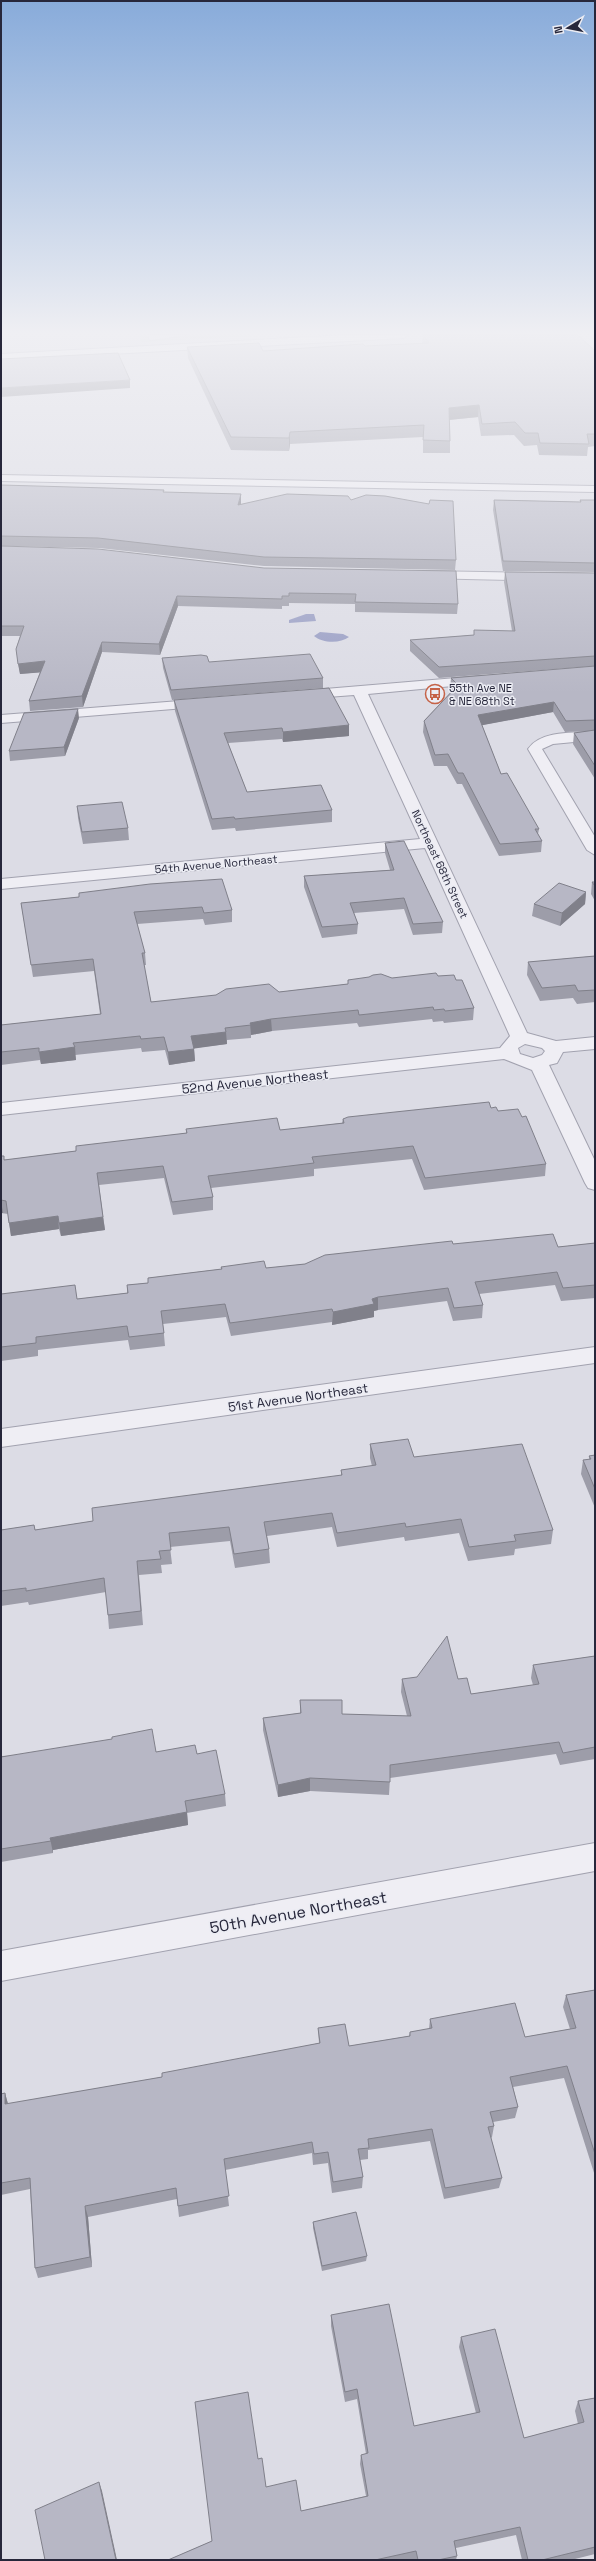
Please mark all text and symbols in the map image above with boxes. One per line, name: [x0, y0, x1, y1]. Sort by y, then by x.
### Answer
north arrow: [548, 8, 588, 48]
text: N: [551, 25, 566, 35]
place label: 55th Ave NE & NE 68th St: [449, 681, 515, 708]
bus stop icon: 55th Ave NE & NE 68th St: [424, 683, 446, 705]
street label: Northeast 68th Street: [409, 807, 471, 921]
street label: 54th Avenue Northeast: [154, 852, 278, 876]
street label: 52nd Avenue Northeast: [181, 1065, 329, 1098]
street label: 51st Avenue Northeast: [227, 1379, 369, 1416]
street label: 50th Avenue Northeast: [208, 1887, 388, 1938]

